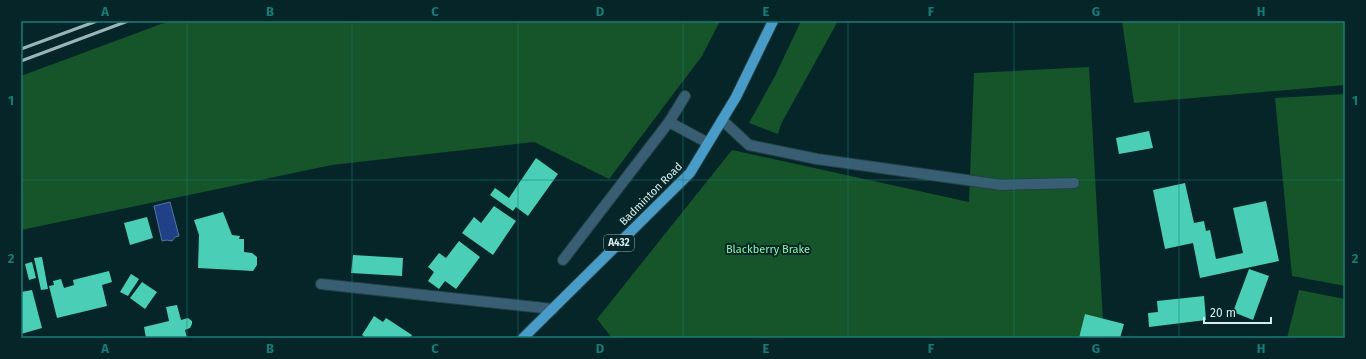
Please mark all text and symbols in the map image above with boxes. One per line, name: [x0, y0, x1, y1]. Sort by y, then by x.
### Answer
text: A: [100, 4, 109, 19]
text: B: [266, 4, 274, 19]
text: C: [431, 4, 439, 19]
text: D: [596, 4, 605, 19]
text: E: [763, 4, 770, 19]
text: F: [928, 4, 935, 19]
text: G: [1092, 4, 1100, 19]
text: H: [1257, 4, 1265, 19]
text: 1: [8, 93, 14, 108]
text: 1: [1352, 93, 1358, 108]
street label: Badminton Road: [617, 160, 685, 228]
road number: A432: [604, 235, 634, 251]
park label: Blackberry Brake: [726, 243, 810, 256]
text: 2: [8, 251, 15, 266]
text: 2: [1352, 251, 1359, 266]
scale bar: [1204, 299, 1271, 325]
text: 20 m: [1210, 306, 1236, 320]
text: A: [100, 341, 109, 356]
text: B: [266, 341, 274, 356]
text: C: [431, 341, 439, 356]
text: D: [596, 341, 605, 356]
text: E: [763, 341, 770, 356]
text: F: [928, 341, 935, 356]
text: G: [1092, 341, 1100, 356]
text: H: [1257, 341, 1265, 356]

